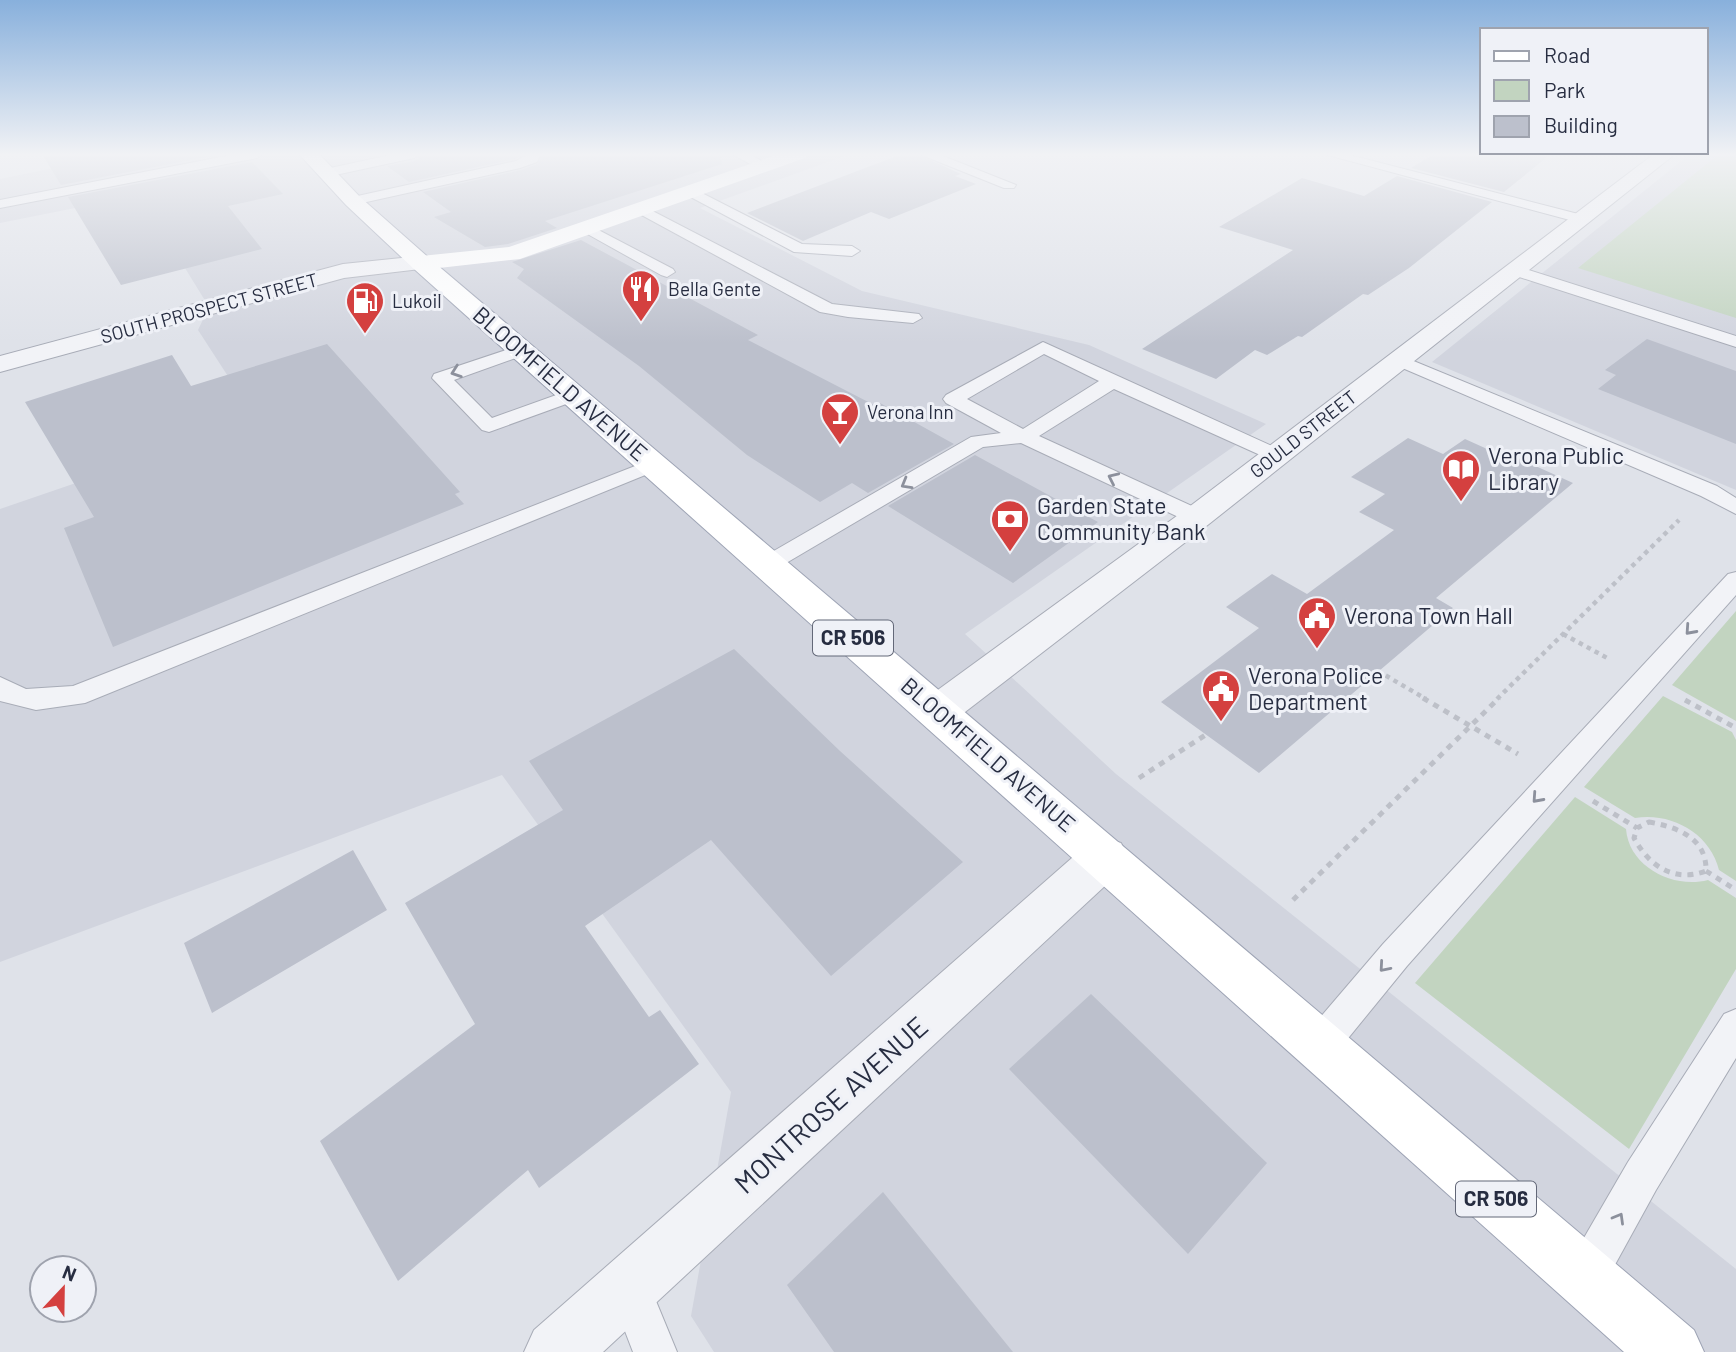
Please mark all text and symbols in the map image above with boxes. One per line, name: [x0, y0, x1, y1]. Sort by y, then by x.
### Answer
legend: [1480, 28, 1708, 154]
text: Road: [1544, 42, 1590, 67]
text: Park: [1544, 77, 1585, 102]
text: Building: [1544, 112, 1618, 137]
street label: SOUTH PROSPECT STREET: [98, 267, 320, 348]
restaurant icon: Bella Gente: [620, 268, 662, 323]
place label: Bella Gente: [668, 277, 761, 300]
fuel station icon: Lukoil: [344, 280, 386, 335]
place label: Lukoil: [392, 289, 442, 312]
street label: BLOOMFIELD AVENUE: [468, 300, 653, 467]
one-way arrow: [450, 364, 463, 378]
street label: GOULD STREET: [1245, 385, 1361, 482]
bar icon: Verona Inn: [819, 391, 861, 446]
place label: Verona Inn: [867, 400, 954, 423]
place label: Verona Public Library: [1488, 441, 1624, 495]
library icon: Verona Public Library: [1440, 448, 1482, 503]
one-way arrow: [1107, 472, 1120, 486]
one-way arrow: [900, 475, 913, 488]
place label: Garden State Community Bank: [1037, 491, 1206, 545]
bank icon: Garden State Community Bank: [989, 498, 1031, 553]
public building icon: Verona Town Hall: [1296, 595, 1338, 650]
place label: Verona Town Hall: [1344, 601, 1513, 629]
road number: CR 506: [813, 620, 893, 656]
one-way arrow: [1686, 622, 1698, 635]
place label: Verona Police Department: [1248, 661, 1383, 715]
public building icon: Verona Police Department: [1200, 668, 1242, 723]
street label: BLOOMFIELD AVENUE: [896, 671, 1081, 838]
one-way arrow: [1533, 790, 1545, 803]
one-way arrow: [1380, 959, 1392, 972]
street label: MONTROSE AVENUE: [727, 1008, 934, 1200]
road number: CR 506: [1456, 1182, 1536, 1216]
one-way arrow: [1611, 1213, 1624, 1225]
north arrow: [28, 1254, 98, 1324]
text: N: [59, 1260, 80, 1286]

